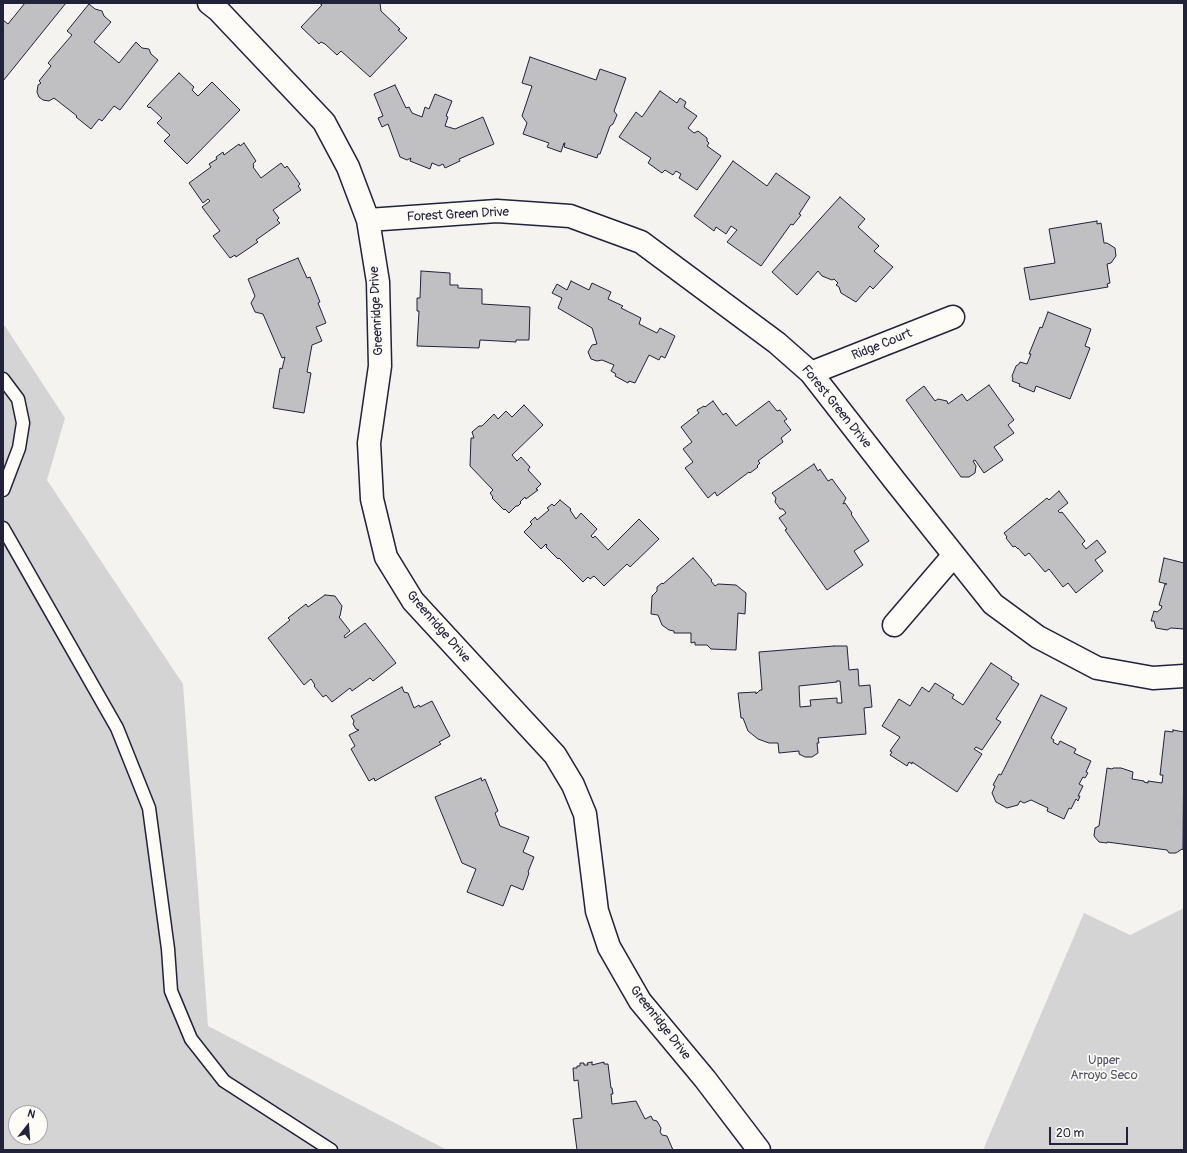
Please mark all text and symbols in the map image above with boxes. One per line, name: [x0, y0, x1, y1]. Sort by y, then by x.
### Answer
street label: Forest Green Drive: [407, 205, 509, 225]
street label: Greenridge Drive: [367, 266, 387, 356]
street label: Ridge Court: [850, 326, 914, 364]
street label: Forest Green Drive: [798, 362, 874, 452]
street label: Greenridge Drive: [403, 588, 473, 666]
street label: Greenridge Drive: [626, 983, 694, 1063]
park label: Upper Arroyo Seco: [1070, 1053, 1138, 1084]
north arrow: [8, 1105, 48, 1145]
text: N: [26, 1107, 37, 1121]
scale bar: [1051, 1119, 1130, 1145]
text: 20 m: [1056, 1126, 1084, 1141]

